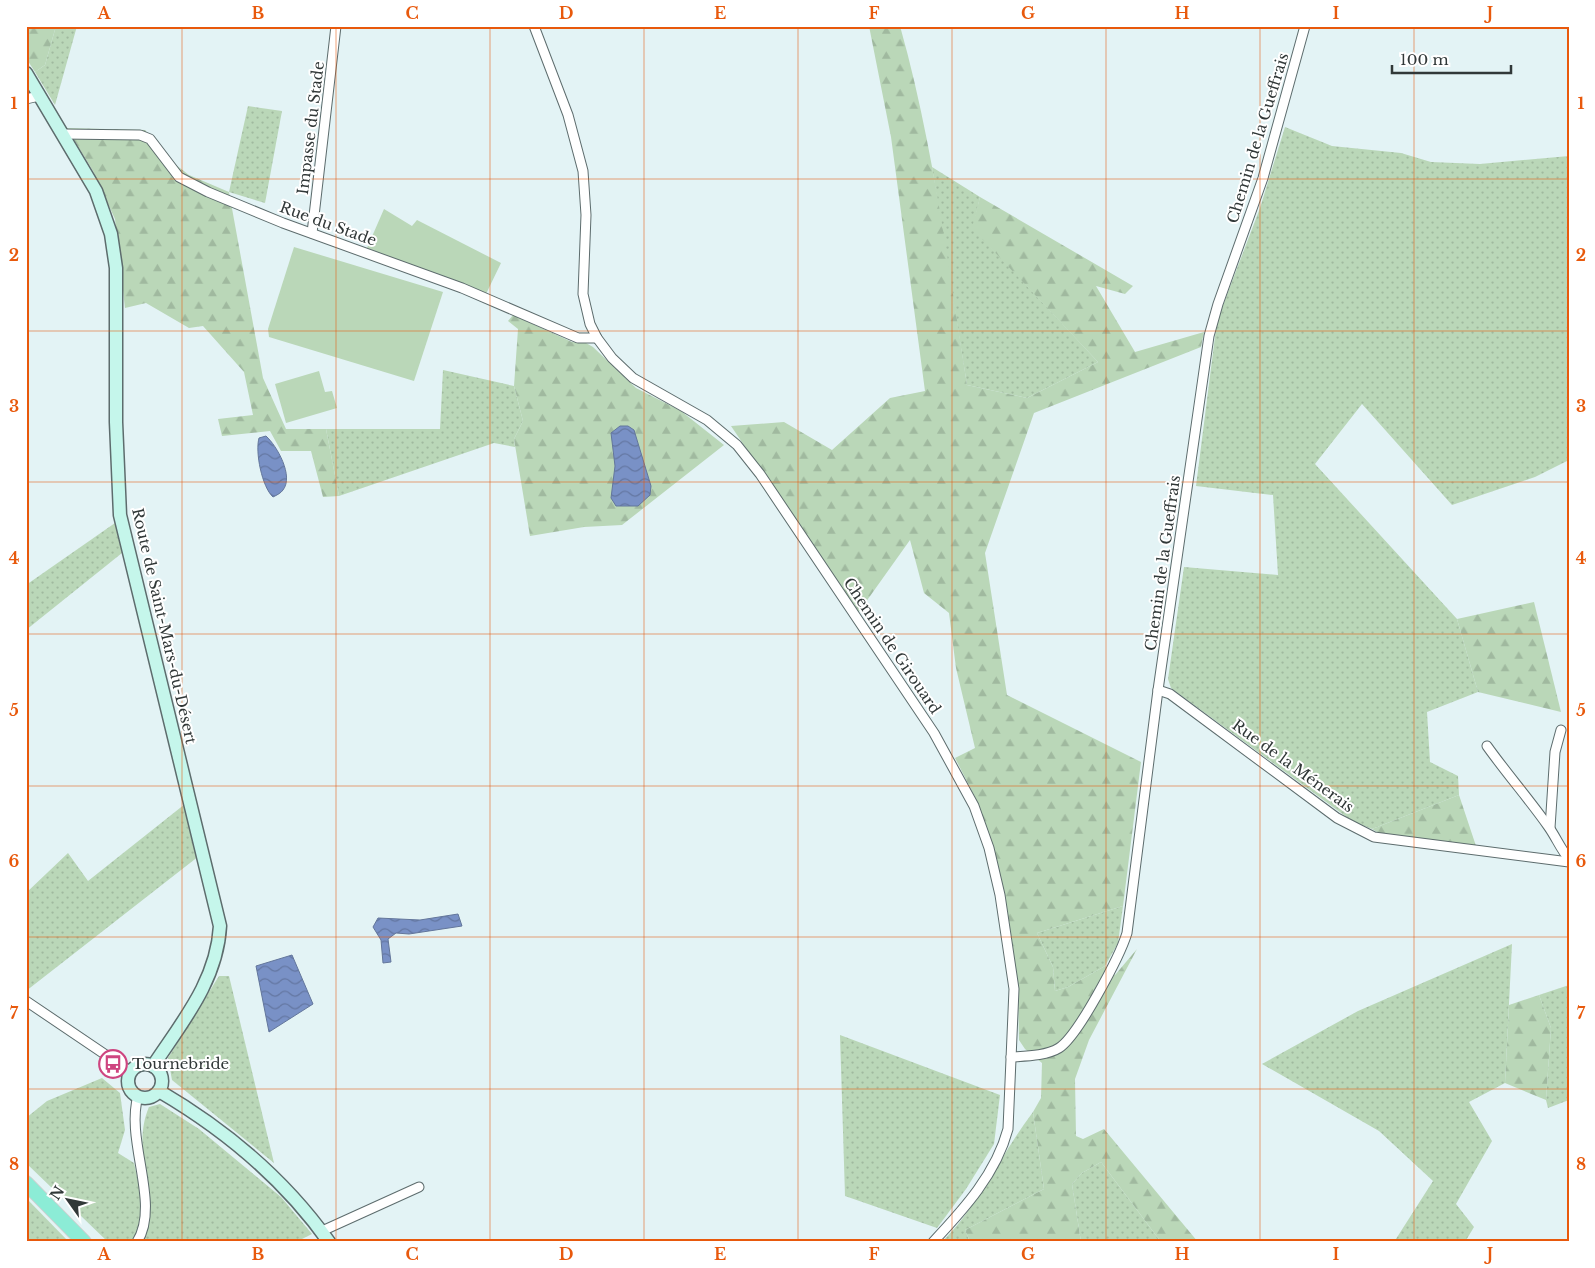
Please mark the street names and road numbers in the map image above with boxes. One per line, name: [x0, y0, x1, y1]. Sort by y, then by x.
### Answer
street label: Chemin de la Gueffrais: [1223, 50, 1293, 225]
street label: Impasse du Stade: [293, 60, 328, 196]
street label: Rue du Stade: [277, 197, 379, 250]
street label: Chemin de la Gueffrais: [1141, 474, 1184, 652]
street label: Route de Saint-Mars-du-Désert: [128, 506, 201, 746]
street label: Chemin de Girouard: [840, 574, 945, 717]
street label: Rue de la Ménerais: [1229, 715, 1358, 816]

